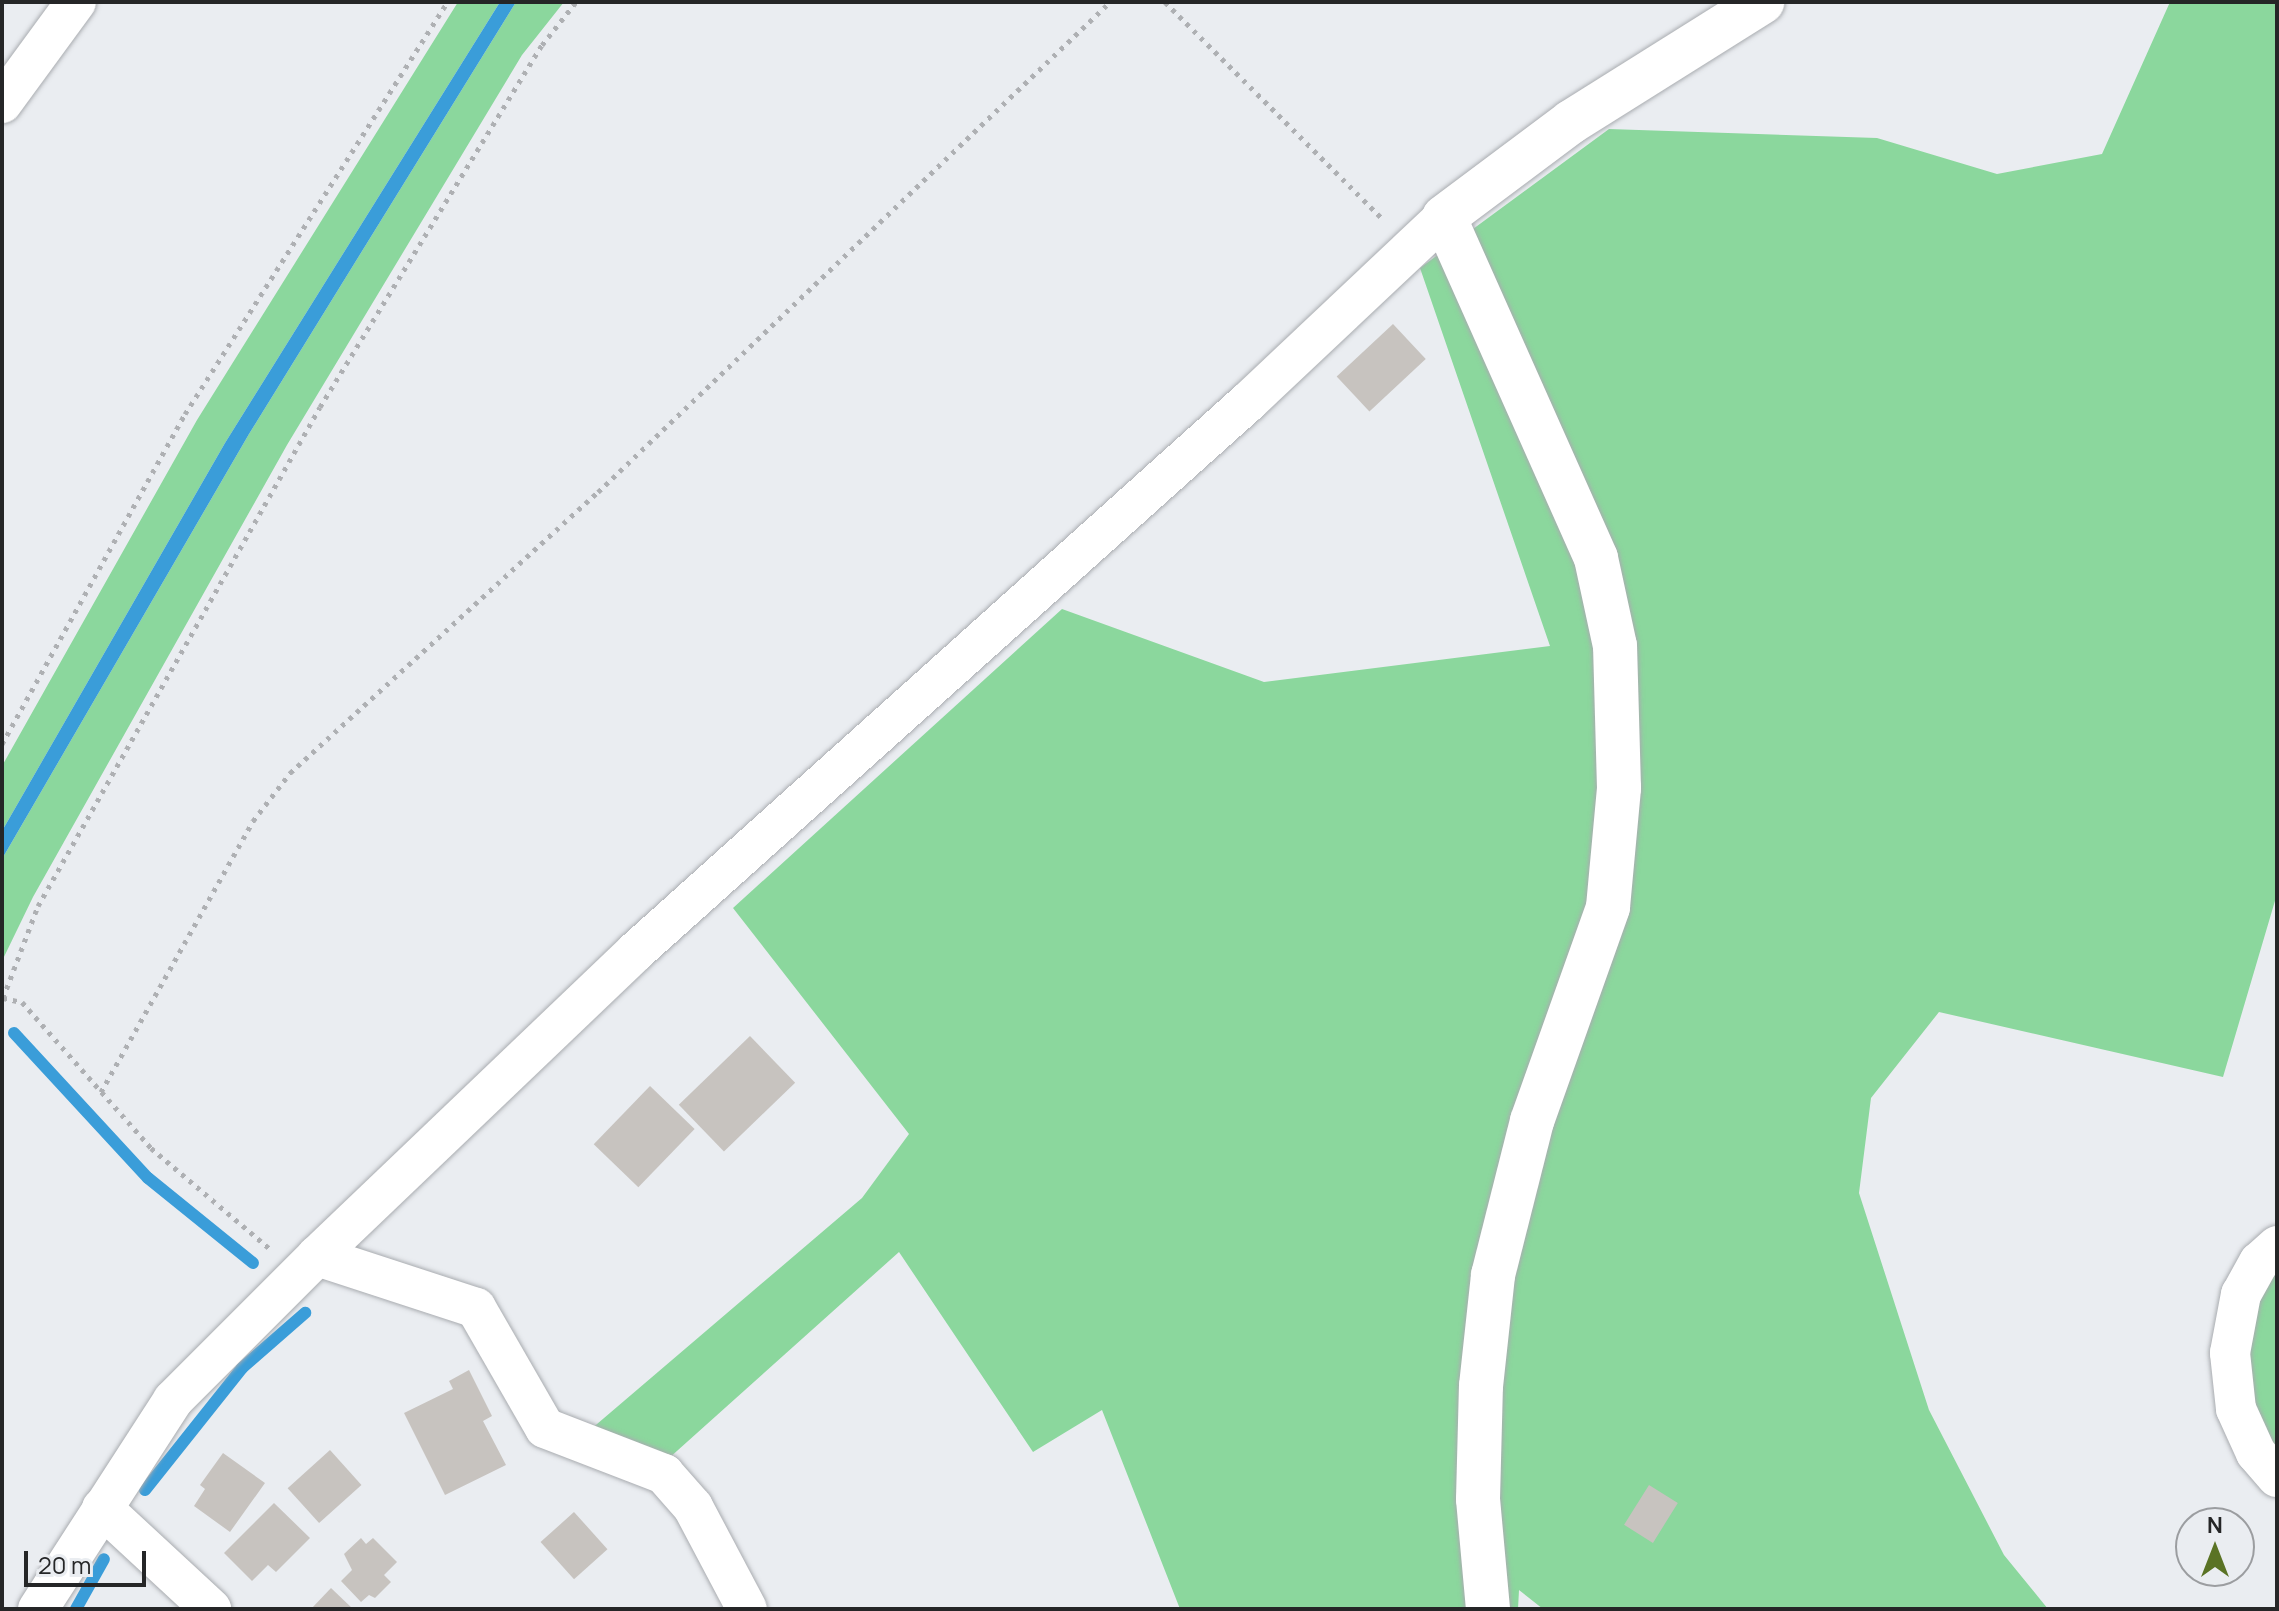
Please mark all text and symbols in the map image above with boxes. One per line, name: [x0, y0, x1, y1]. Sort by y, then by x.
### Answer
north arrow: [2175, 1507, 2255, 1587]
text: N: [2207, 1510, 2223, 1540]
scale bar: [28, 1535, 150, 1585]
text: 20 m: [38, 1548, 91, 1581]

